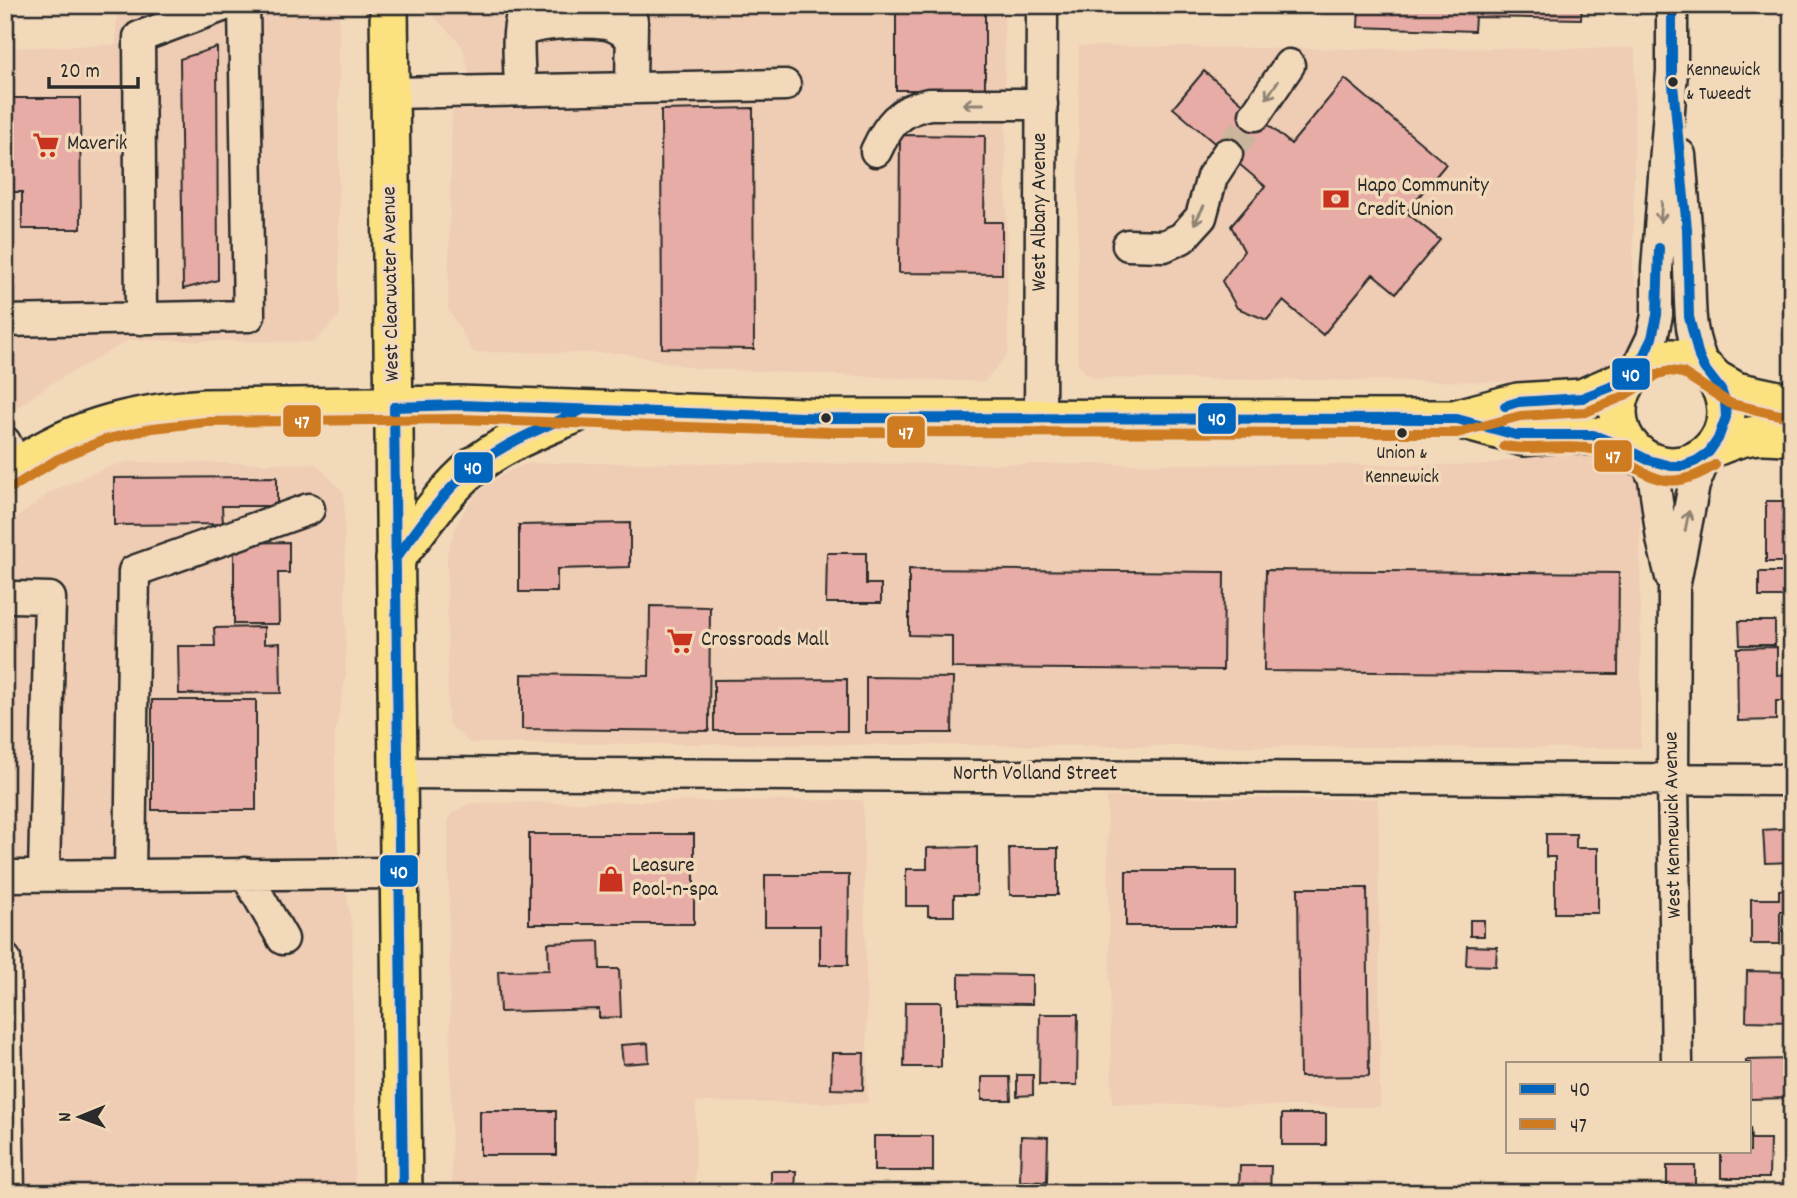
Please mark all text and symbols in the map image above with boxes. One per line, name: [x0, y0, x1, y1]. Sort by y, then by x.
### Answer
scale bar: [49, 46, 138, 90]
text: 20 m: [60, 58, 100, 88]
place label: Kennewick & Tweedt: [1686, 58, 1760, 109]
marker: Kennewick & Tweedt: [1666, 75, 1680, 89]
one-way arrow: [1265, 80, 1279, 99]
one-way arrow: [962, 97, 985, 111]
supermarket icon: Maverik: [31, 130, 61, 160]
place label: Maverik: [67, 130, 127, 160]
street label: West Albany Avenue: [1026, 133, 1056, 291]
place label: Hapo Community Credit Union: [1357, 172, 1489, 226]
bank icon: Hapo Community Credit Union: [1321, 184, 1351, 214]
street label: West Clearwater Avenue: [375, 186, 409, 382]
one-way arrow: [1654, 200, 1667, 223]
one-way arrow: [1191, 204, 1205, 224]
line badge: 40: [1611, 357, 1651, 391]
text: 40: [1622, 364, 1640, 391]
line badge: 40: [1197, 402, 1237, 435]
line badge: 47: [282, 404, 322, 438]
text: 40: [1208, 408, 1226, 435]
text: 47: [294, 411, 310, 438]
unlabelled marker: [819, 411, 833, 425]
line badge: 47: [886, 415, 926, 449]
text: 47: [898, 422, 914, 449]
marker: Union & Kennewick: [1395, 426, 1409, 440]
line badge: 47: [1593, 439, 1633, 473]
place label: Union & Kennewick: [1365, 441, 1439, 492]
text: 47: [1605, 446, 1621, 473]
line badge: 40: [453, 451, 494, 484]
text: 40: [464, 457, 482, 484]
one-way arrow: [1680, 510, 1694, 533]
supermarket icon: Crossroads Mall: [665, 626, 695, 656]
place label: Crossroads Mall: [701, 626, 829, 656]
street label: West Kennewick Avenue: [1657, 731, 1691, 919]
street label: North Volland Street: [953, 760, 1117, 790]
place label: Leasure Pool-n-spa: [632, 852, 719, 906]
line badge: 40: [379, 854, 419, 888]
text: 40: [390, 861, 408, 888]
shop icon: Leasure Pool-n-spa: [596, 864, 626, 894]
legend: [1506, 1062, 1752, 1152]
text: 40: [1570, 1077, 1590, 1107]
north arrow: [46, 1082, 116, 1152]
text: N: [53, 1112, 80, 1122]
text: 47: [1570, 1113, 1587, 1143]

